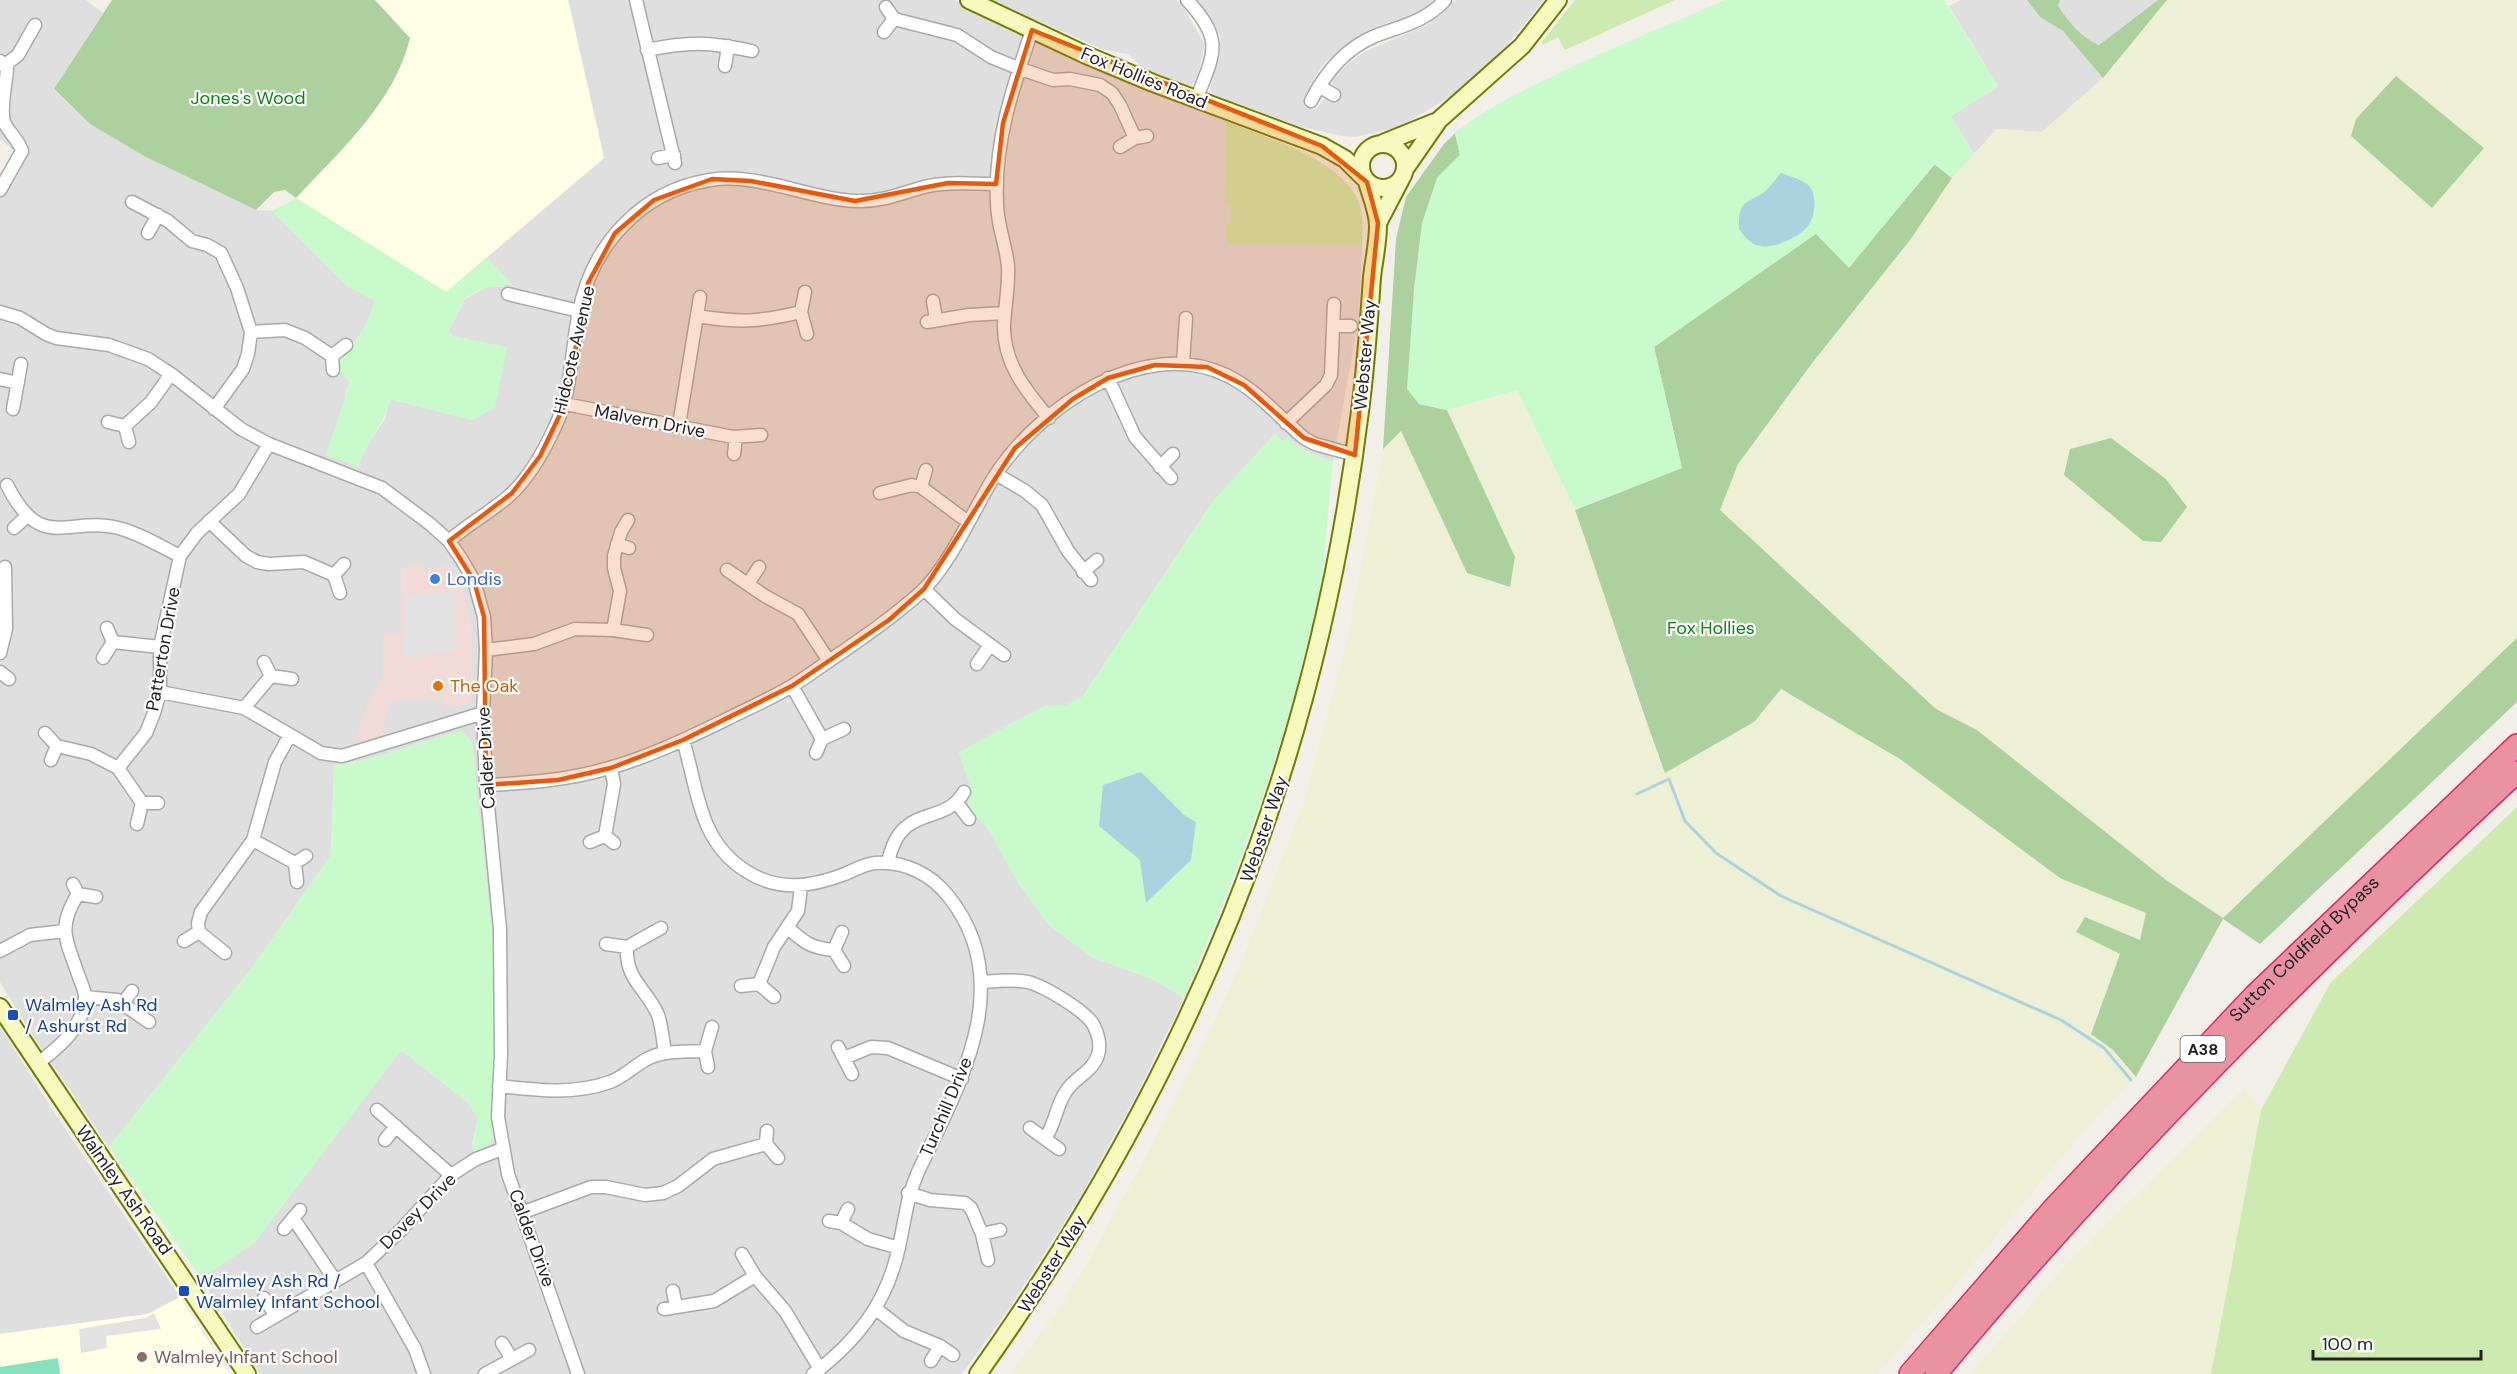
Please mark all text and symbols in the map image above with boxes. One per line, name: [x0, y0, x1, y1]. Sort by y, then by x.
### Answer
street label: Fox Hollies Road: [1077, 42, 1211, 114]
park label: Jones's Wood: [190, 86, 306, 110]
street label: Hidcote Avenue: [548, 283, 600, 417]
street label: Webster Way: [1348, 299, 1382, 411]
street label: Malvern Drive: [592, 398, 708, 444]
place label: Londis: [447, 567, 502, 591]
marker: Londis: [428, 572, 442, 586]
street label: Patterton Drive: [140, 585, 186, 713]
park label: Fox Hollies: [1667, 616, 1755, 640]
place label: The Oak: [450, 674, 518, 698]
marker: The Oak: [431, 679, 445, 693]
street label: Calder Drive: [471, 706, 501, 810]
street label: Webster Way: [1235, 773, 1293, 885]
street label: Sutton Coldfield Bypass: [2224, 871, 2384, 1027]
place label: Walmley Ash Rd / Ashurst Rd: [25, 993, 158, 1038]
marker: Walmley Ash Rd / Ashurst Rd: [6, 1008, 20, 1022]
road number: A38: [2180, 1036, 2226, 1062]
street label: Turchill Drive: [914, 1053, 978, 1161]
street label: Walmley Ash Road: [70, 1120, 178, 1260]
street label: Dovey Drive: [375, 1168, 461, 1254]
street label: Calder Drive: [503, 1186, 561, 1290]
street label: Webster Way: [1012, 1210, 1092, 1318]
place label: Walmley Ash Rd / Walmley Infant School: [196, 1269, 380, 1314]
marker: Walmley Ash Rd / Walmley Infant School: [177, 1284, 191, 1298]
scale bar: [2313, 1323, 2481, 1361]
text: 100 m: [2322, 1332, 2373, 1356]
place label: Walmley Infant School: [154, 1345, 338, 1369]
marker: Walmley Infant School: [135, 1350, 149, 1364]

